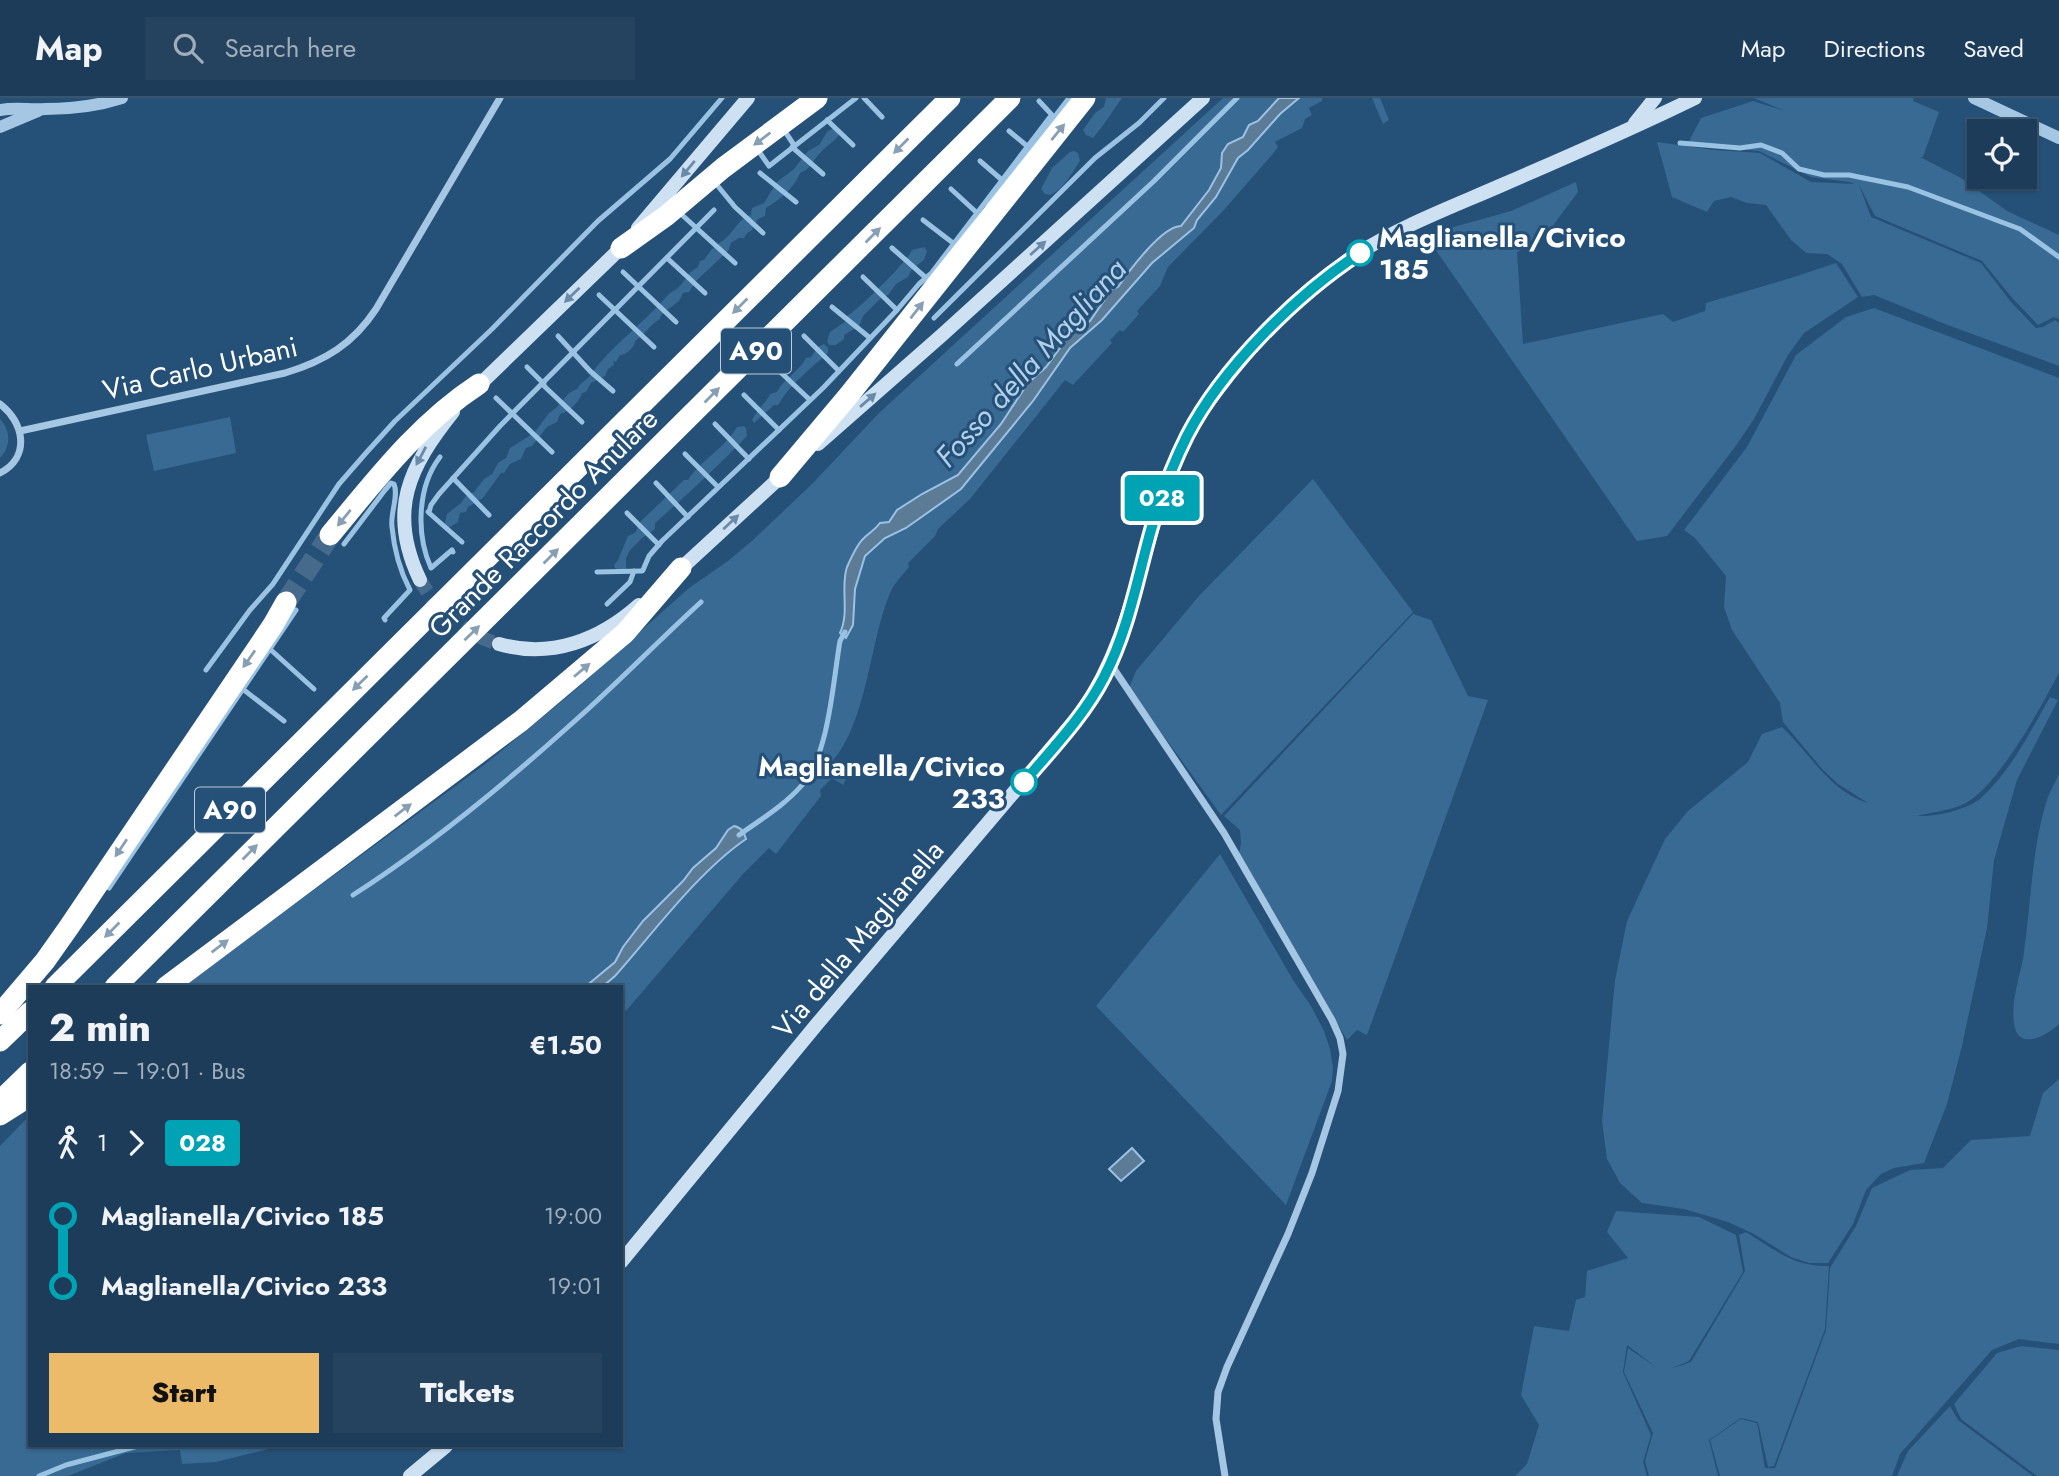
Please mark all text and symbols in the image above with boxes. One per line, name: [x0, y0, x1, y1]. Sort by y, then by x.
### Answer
search box: [145, 17, 635, 80]
text: Map: [35, 25, 103, 72]
icon: search: [169, 29, 207, 67]
text: Search here: [225, 29, 356, 67]
text: Map: [1741, 31, 1786, 66]
text: Directions: [1824, 31, 1925, 66]
text: Saved: [1963, 31, 2024, 66]
map controls: [1967, 119, 2037, 189]
button: locate: [1967, 119, 2037, 189]
one-way arrow: [1050, 123, 1064, 141]
one-way arrow: [754, 131, 772, 146]
one-way arrow: [893, 138, 910, 155]
one-way arrow: [680, 160, 696, 178]
place label: Maglianella/Civico 185: [1379, 217, 1626, 290]
one-way arrow: [864, 227, 881, 243]
one-way arrow: [1029, 240, 1047, 256]
marker: Maglianella/Civico 185: [1347, 240, 1373, 266]
water label: Fosso della Magliana: [925, 248, 1137, 477]
one-way arrow: [564, 287, 581, 303]
one-way arrow: [731, 298, 748, 315]
one-way arrow: [909, 302, 924, 320]
street label: Via Carlo Urbani: [99, 326, 301, 411]
road number: A90: [721, 328, 791, 374]
one-way arrow: [703, 388, 720, 404]
one-way arrow: [860, 393, 877, 408]
street label: Grande Raccordo Anulare: [419, 399, 667, 647]
one-way arrow: [415, 446, 427, 466]
line badge: 028: [1122, 475, 1202, 521]
text: 028: [1139, 480, 1185, 515]
one-way arrow: [337, 508, 352, 526]
one-way arrow: [722, 515, 739, 531]
one-way arrow: [542, 547, 559, 564]
one-way arrow: [463, 625, 480, 641]
one-way arrow: [242, 650, 256, 668]
one-way arrow: [573, 663, 590, 678]
one-way arrow: [352, 675, 368, 691]
place label: Maglianella/Civico 233: [758, 746, 1005, 819]
marker: Maglianella/Civico 233: [1011, 769, 1037, 795]
road number: A90: [195, 788, 265, 832]
one-way arrow: [393, 803, 412, 817]
street label: Via della Maglianella: [763, 831, 954, 1047]
one-way arrow: [115, 838, 128, 858]
one-way arrow: [241, 844, 258, 861]
one-way arrow: [104, 921, 121, 937]
one-way arrow: [211, 939, 229, 953]
text: 2 min: [49, 1000, 151, 1055]
text: €1.50: [529, 1026, 602, 1064]
text: 18:59 – 19:01 · Bus: [49, 1054, 245, 1088]
icon: walk: [49, 1124, 87, 1162]
icon: forward: [117, 1124, 155, 1162]
text: 028: [179, 1125, 226, 1160]
text: 1: [97, 1126, 107, 1160]
text: Maglianella/Civico 185: [101, 1197, 384, 1235]
text: 19:00: [544, 1199, 602, 1233]
text: Maglianella/Civico 233: [101, 1267, 387, 1305]
text: 19:01: [547, 1269, 602, 1303]
button: Start: [49, 1353, 319, 1433]
button: Tickets: [333, 1353, 602, 1433]

